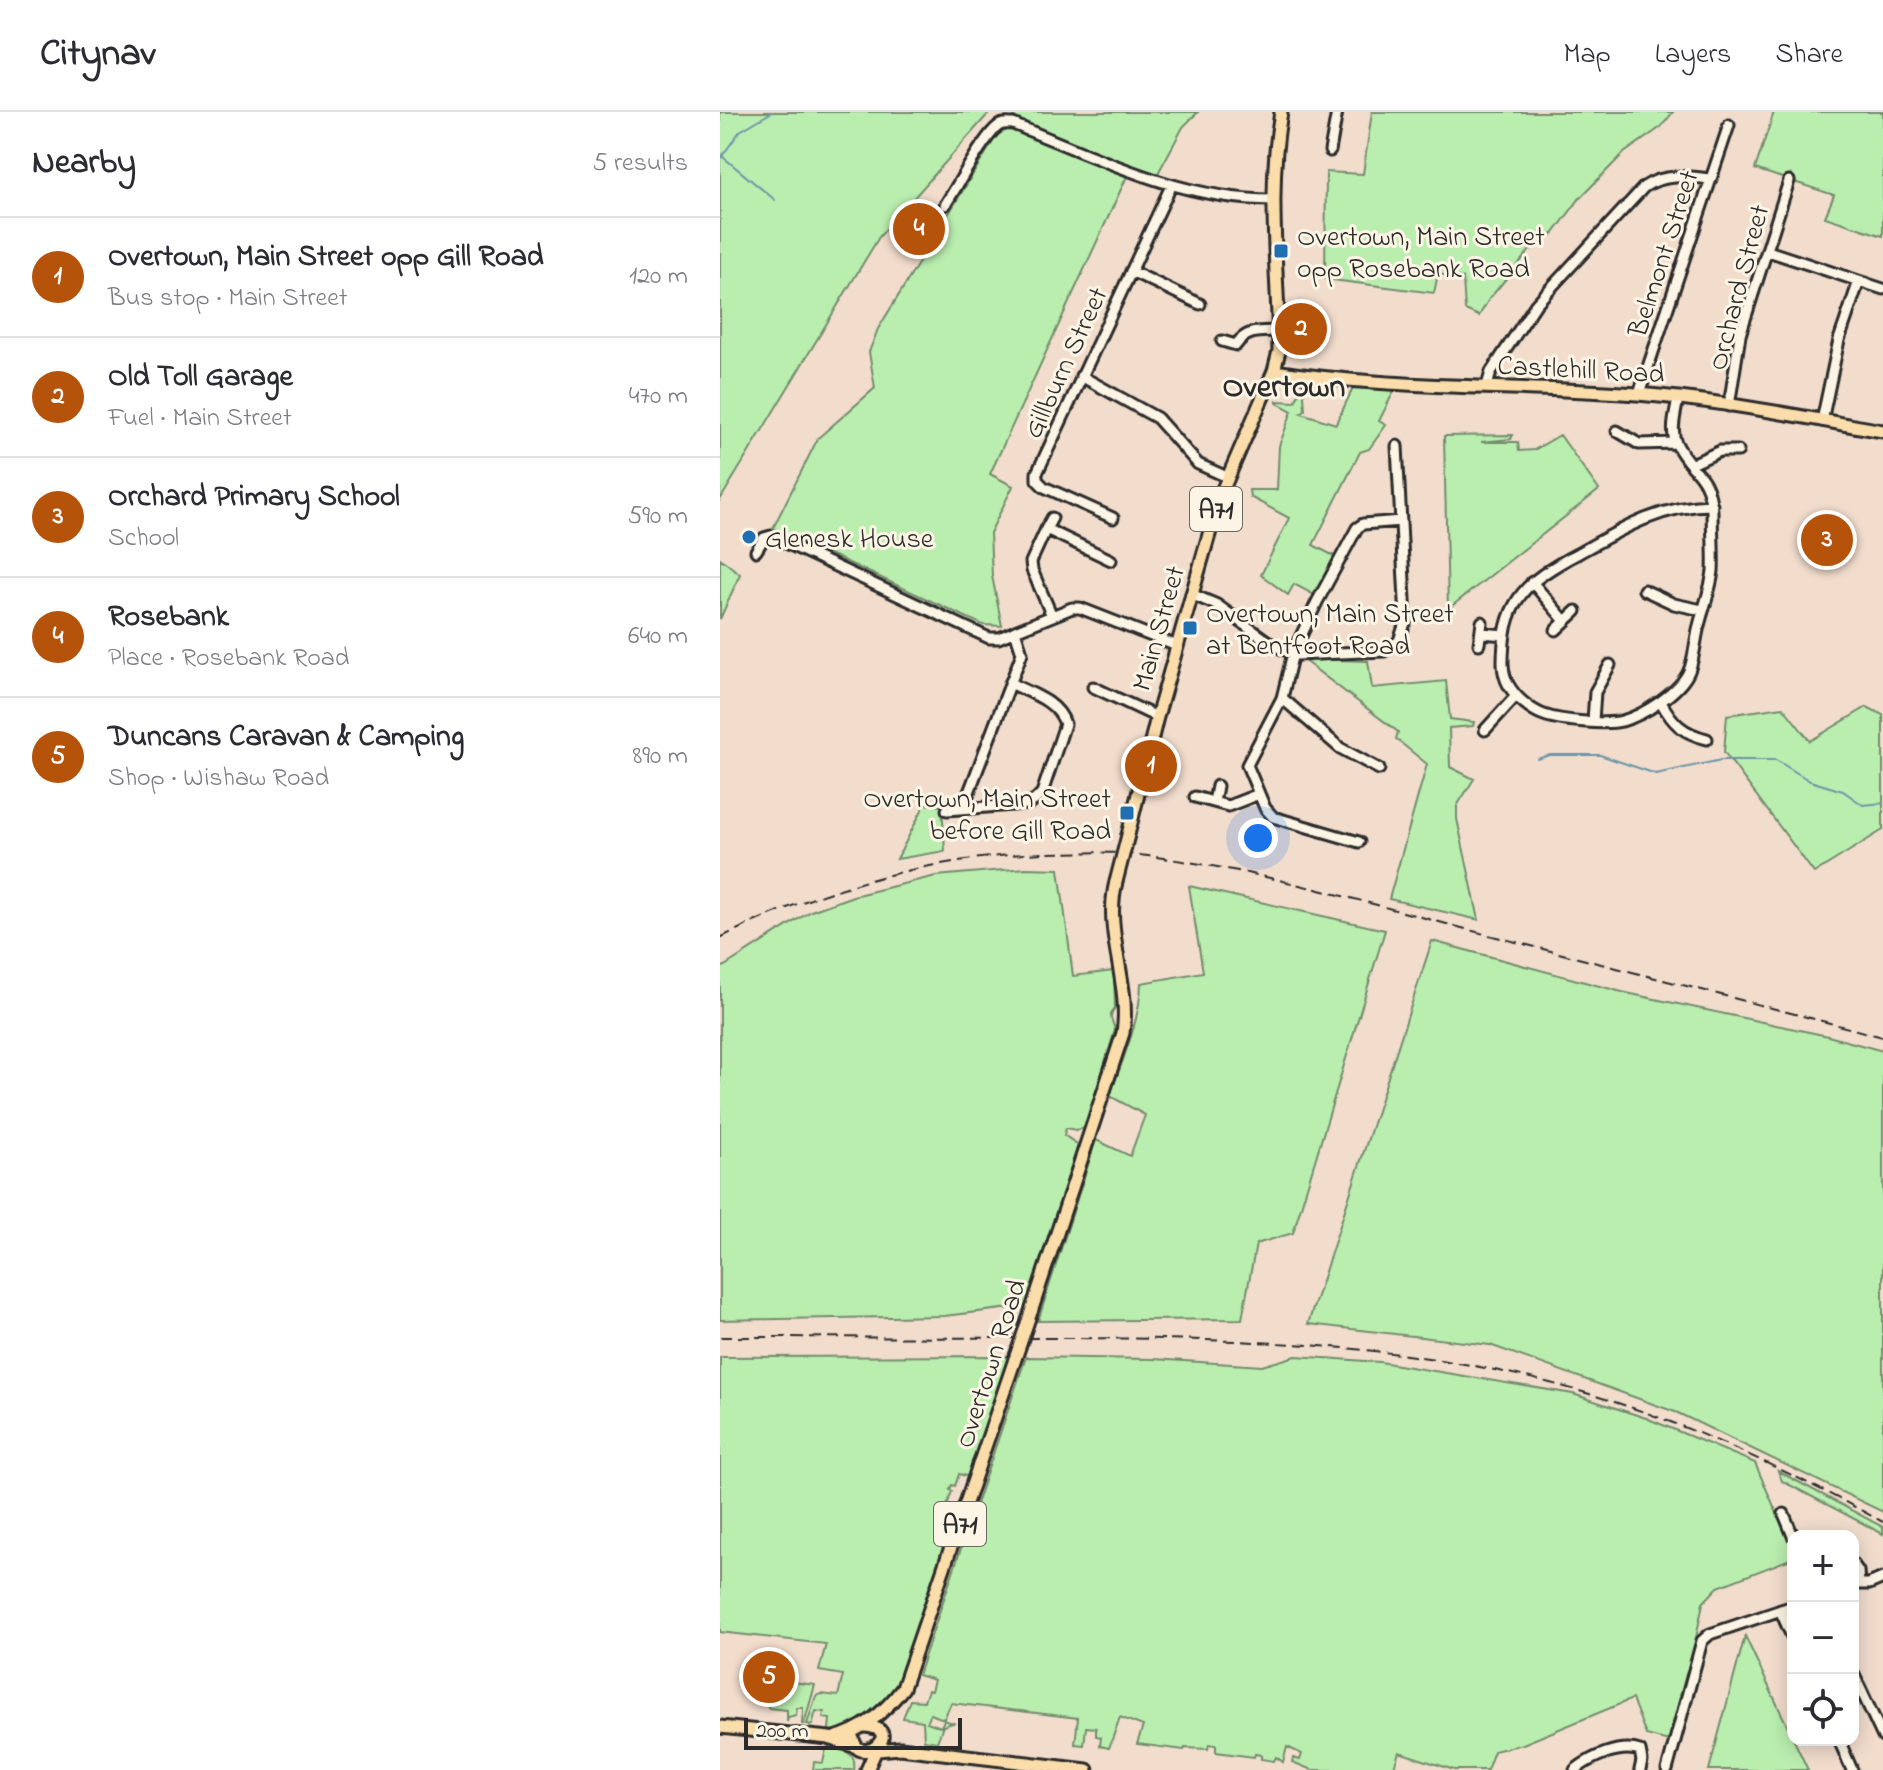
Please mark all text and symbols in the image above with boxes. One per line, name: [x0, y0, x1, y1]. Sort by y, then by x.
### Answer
text: Citynav: [40, 27, 156, 83]
text: Map: [1563, 35, 1611, 76]
text: Layers: [1655, 35, 1731, 76]
text: Share: [1775, 35, 1843, 76]
text: Nearby: [32, 139, 136, 189]
text: 5 results: [593, 145, 688, 183]
street label: Belmont Street: [1619, 165, 1712, 344]
pin: 4: [893, 199, 945, 259]
street label: Orchard Street: [1699, 201, 1782, 375]
place label: Overtown, Main Street opp Rosebank Road: [1297, 218, 1545, 291]
text: Overtown, Main Street opp Gill Road: [108, 236, 544, 280]
marker: Overtown, Main Street opp Rosebank Road: [1272, 242, 1290, 260]
text: 1: [54, 258, 62, 296]
text: 120 m: [629, 258, 688, 296]
text: Bus stop · Main Street: [108, 280, 348, 318]
street label: Gillburn Street: [1014, 281, 1120, 446]
pin: 2: [1275, 299, 1327, 359]
street label: Castlehill Road: [1496, 347, 1666, 396]
text: Old Toll Garage: [108, 356, 293, 400]
district label: Overtown: [1223, 365, 1346, 412]
text: 2: [52, 378, 64, 416]
text: 470 m: [629, 378, 688, 416]
text: Fuel · Main Street: [108, 400, 292, 438]
text: Orchard Primary School: [108, 476, 400, 520]
road number: A71: [1190, 487, 1242, 531]
text: 3: [53, 498, 63, 536]
text: 590 m: [627, 498, 688, 536]
pin: 3: [1801, 510, 1853, 570]
text: School: [108, 520, 179, 558]
place label: Glenesk House: [765, 520, 934, 561]
marker: Glenesk House: [740, 528, 758, 546]
street label: Main Street: [1123, 562, 1198, 696]
place label: Overtown, Main Street at Bentfoot Road: [1206, 595, 1454, 668]
text: Rosebank: [108, 596, 229, 640]
text: 4: [53, 618, 63, 656]
text: 640 m: [628, 618, 688, 656]
marker: Overtown, Main Street at Bentfoot Road: [1181, 619, 1199, 637]
text: Place · Rosebank Road: [108, 640, 349, 678]
text: Duncans Caravan & Camping: [108, 716, 464, 760]
pin: 1: [1125, 736, 1177, 796]
text: 5: [51, 738, 65, 776]
text: 890 m: [633, 738, 688, 776]
text: Shop · Wishaw Road: [108, 760, 329, 798]
place label: Overtown, Main Street before Gill Road: [863, 780, 1111, 853]
marker: Overtown, Main Street before Gill Road: [1118, 804, 1136, 822]
your location: [1238, 818, 1278, 858]
street label: Overtown Road: [946, 1274, 1039, 1454]
road number: A71: [934, 1502, 986, 1546]
map controls: [1787, 1530, 1859, 1746]
button: +: [1787, 1530, 1859, 1602]
button: −: [1787, 1602, 1859, 1674]
pin: 5: [743, 1647, 795, 1707]
button: locate: [1787, 1674, 1859, 1746]
scale bar: [744, 1714, 962, 1750]
text: 200 m: [756, 1716, 809, 1748]

